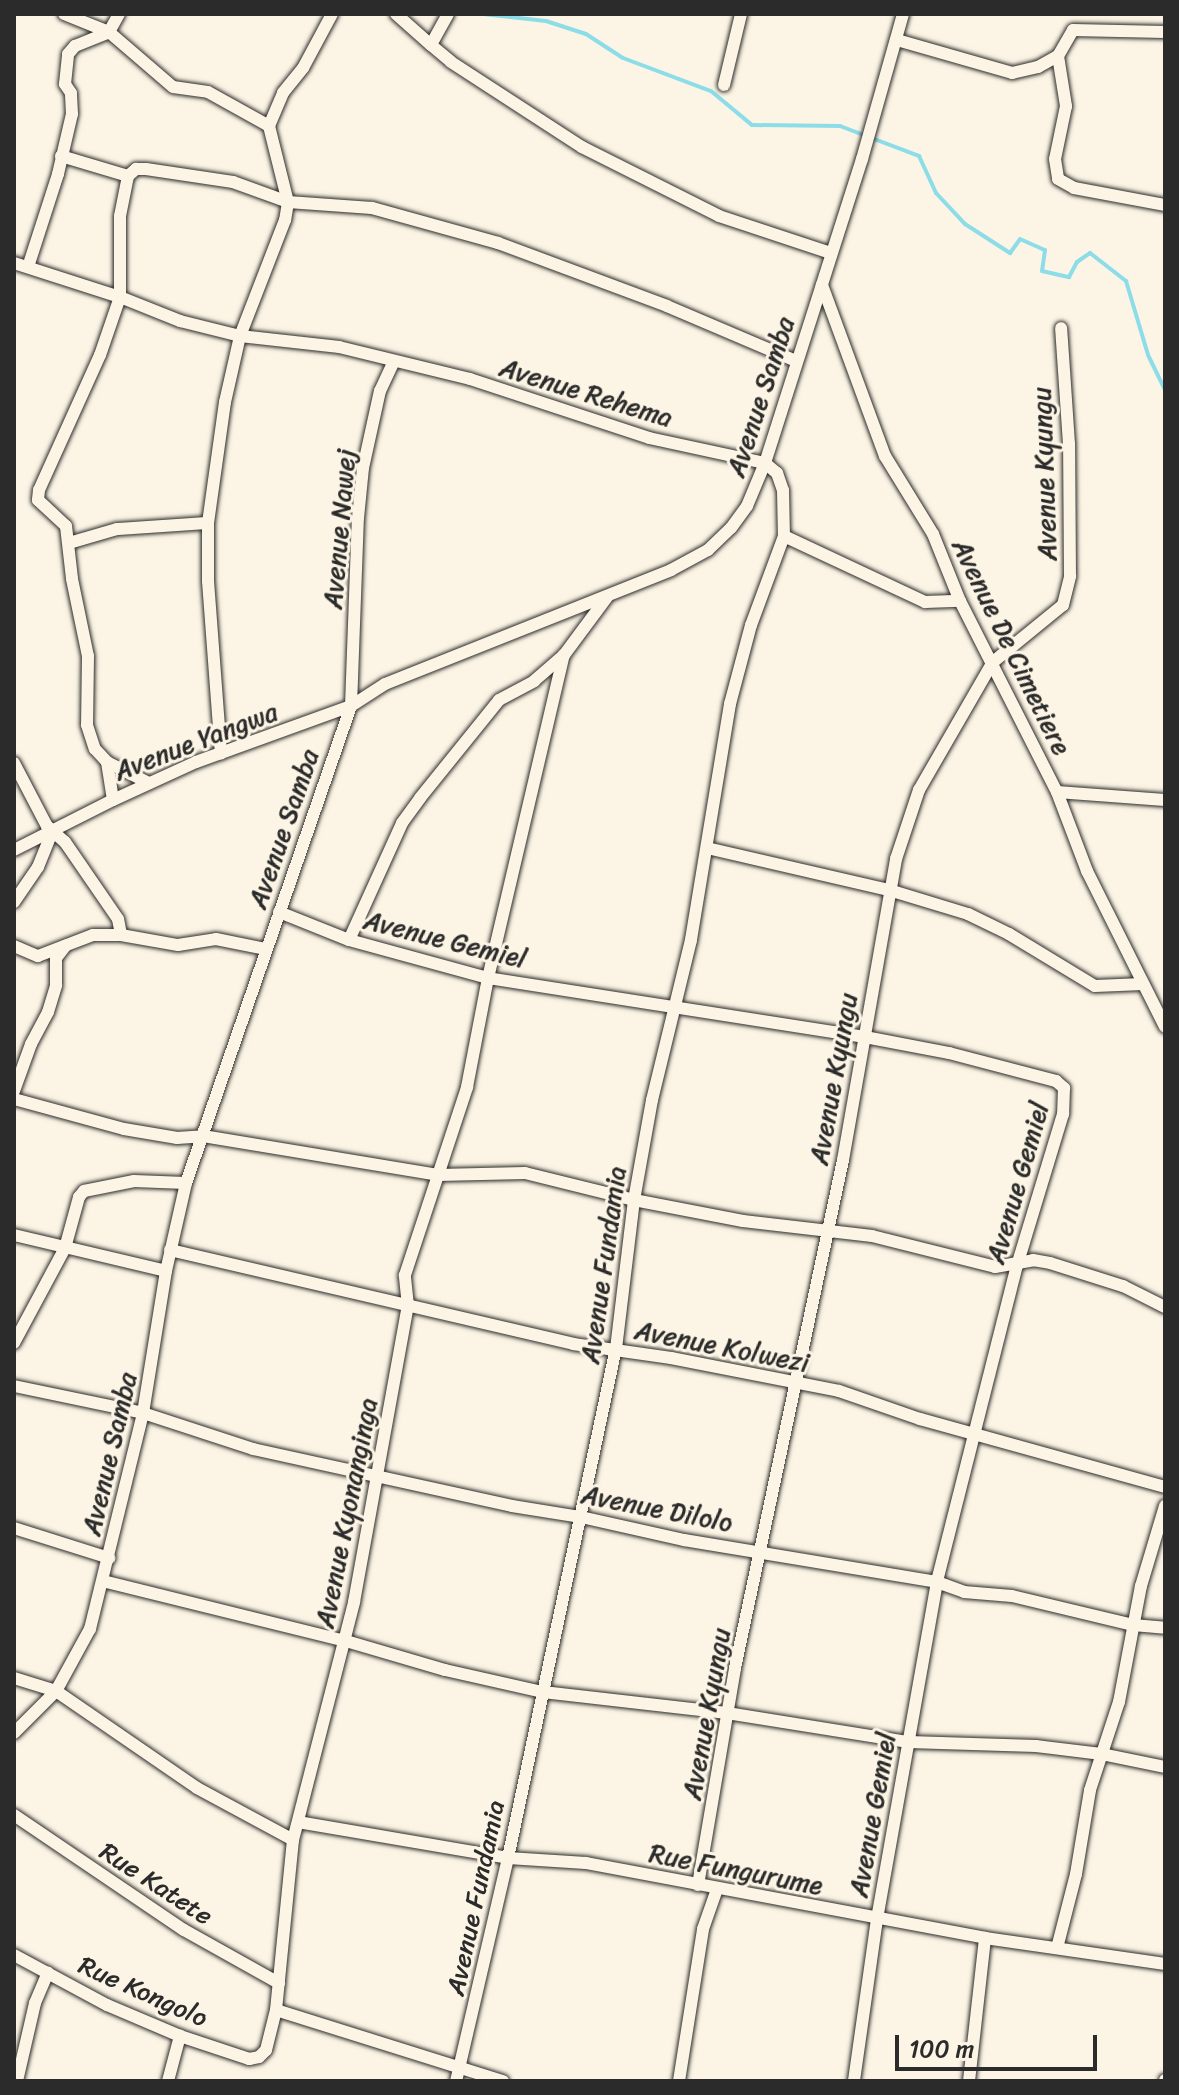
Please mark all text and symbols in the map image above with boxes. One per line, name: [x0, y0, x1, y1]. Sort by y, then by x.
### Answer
street label: Avenue Samba: [721, 313, 801, 481]
street label: Avenue Rehema: [496, 352, 676, 434]
street label: Avenue Kyungu: [1026, 386, 1064, 562]
street label: Avenue Nawej: [317, 448, 363, 610]
street label: Avenue De Cimetiere: [945, 533, 1077, 761]
street label: Avenue Yangwa: [110, 697, 282, 787]
street label: Avenue Samba: [242, 745, 326, 913]
street label: Avenue Gemiel: [360, 905, 530, 975]
street label: Avenue Kyungu: [804, 991, 864, 1167]
street label: Avenue Gemiel: [980, 1099, 1056, 1267]
street label: Avenue Fundamia: [575, 1164, 633, 1366]
street label: Avenue Kolwezi: [632, 1315, 812, 1379]
street label: Avenue Samba: [76, 1370, 144, 1538]
street label: Avenue Kyonanginga: [309, 1395, 385, 1631]
street label: Avenue Dilolo: [579, 1479, 735, 1539]
street label: Avenue Kyungu: [677, 1626, 737, 1802]
street label: Avenue Gemiel: [843, 1730, 903, 1900]
street label: Avenue Fundamia: [440, 1798, 512, 1998]
street label: Rue Katete: [94, 1836, 218, 1932]
street label: Rue Fungurume: [646, 1838, 826, 1902]
street label: Rue Kongolo: [73, 1949, 213, 2035]
scale bar: [899, 2019, 1101, 2069]
text: 100 m: [909, 2028, 974, 2070]

